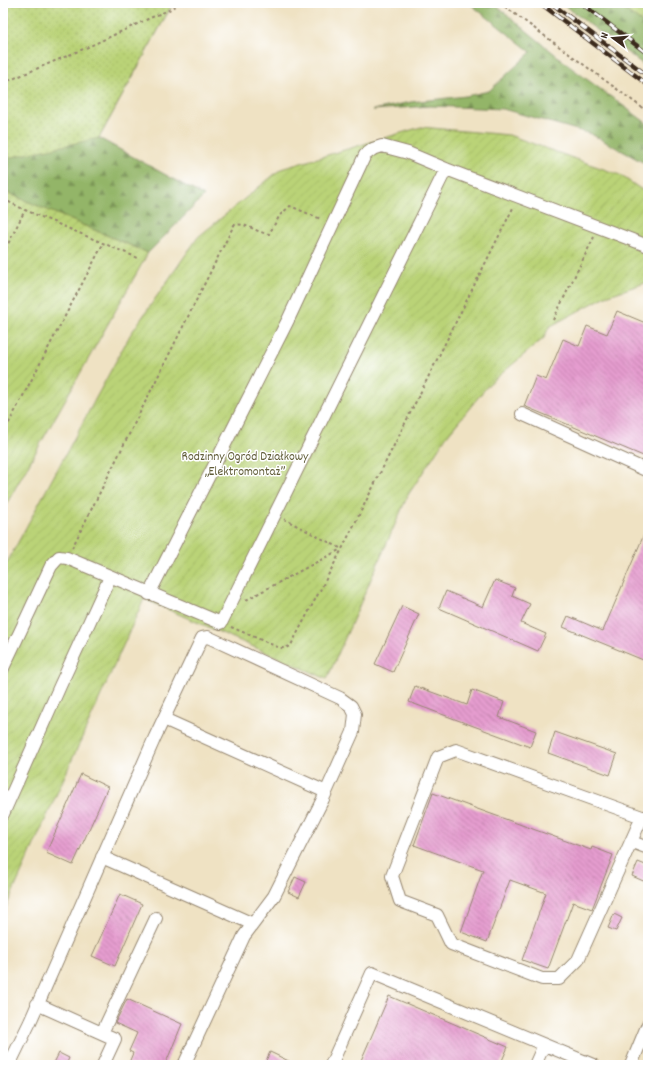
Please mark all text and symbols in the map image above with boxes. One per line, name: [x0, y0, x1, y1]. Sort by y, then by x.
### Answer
north arrow: [593, 18, 633, 58]
text: N: [597, 30, 614, 41]
park label: Rodzinny Ogród Działkowy „Elektromontaż”: [182, 448, 309, 482]

